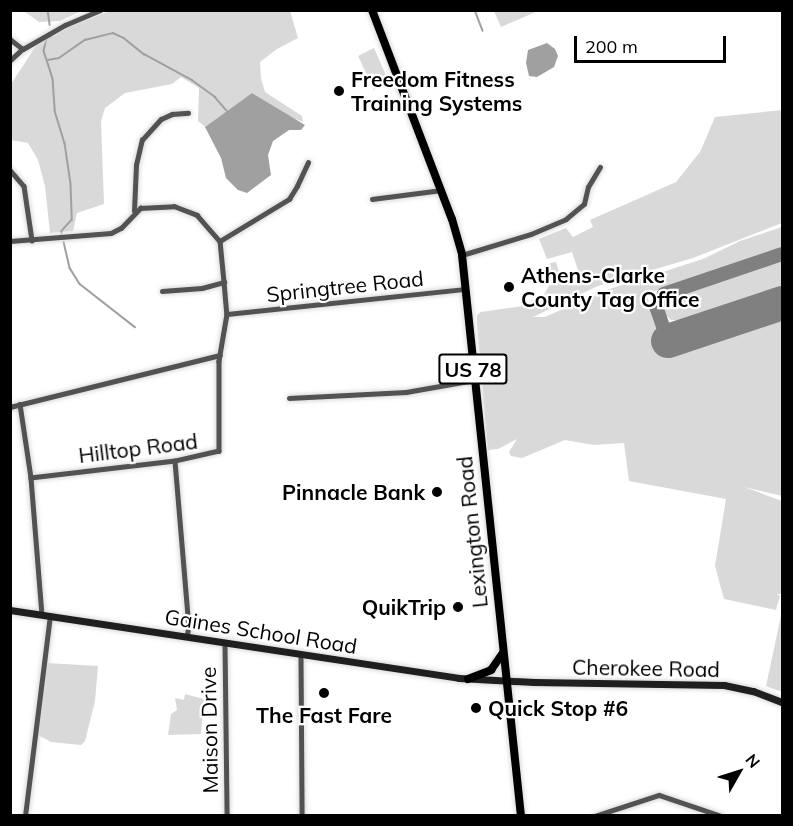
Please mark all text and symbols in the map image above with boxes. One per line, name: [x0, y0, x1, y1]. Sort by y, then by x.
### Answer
scale bar: [577, 24, 728, 62]
text: 200 m: [585, 35, 638, 58]
place label: Freedom Fitness Training Systems: [351, 66, 522, 116]
marker: Freedom Fitness Training Systems: [332, 84, 346, 98]
place label: Athens-Clarke County Tag Office: [521, 262, 700, 312]
street label: Springtree Road: [265, 265, 425, 307]
marker: Athens-Clarke County Tag Office: [502, 280, 516, 294]
road number: US 78: [437, 352, 509, 386]
street label: Hilltop Road: [77, 428, 199, 468]
street label: Lexington Road: [452, 455, 492, 609]
place label: Pinnacle Bank: [282, 479, 425, 505]
marker: Pinnacle Bank: [430, 485, 444, 499]
place label: QuikTrip: [362, 594, 446, 620]
marker: QuikTrip: [451, 600, 465, 614]
street label: Gaines School Road: [163, 603, 359, 659]
street label: Cherokee Road: [572, 654, 720, 682]
street label: Maison Drive: [195, 667, 223, 793]
marker: The Fast Fare: [317, 686, 331, 700]
place label: Quick Stop #6: [488, 695, 628, 721]
marker: Quick Stop #6: [469, 701, 483, 715]
place label: The Fast Fare: [256, 702, 392, 728]
north arrow: [709, 742, 769, 802]
text: N: [741, 750, 765, 772]

